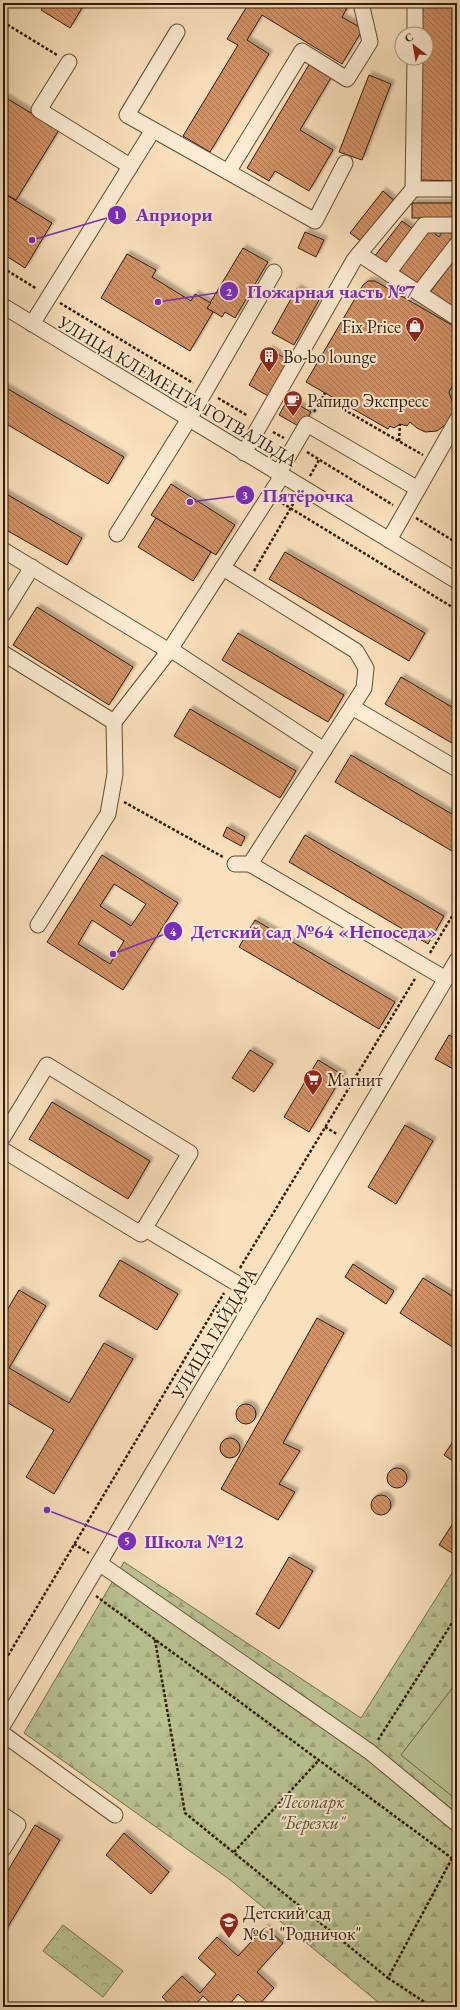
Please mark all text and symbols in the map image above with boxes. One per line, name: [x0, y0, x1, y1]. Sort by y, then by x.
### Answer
north arrow: [394, 26, 434, 66]
text: С: [402, 29, 416, 45]
callout: Априори: [107, 199, 220, 230]
text: Априори: [134, 202, 213, 227]
text: 1: [114, 207, 120, 223]
callout: Пожарная часть №7: [219, 276, 423, 307]
text: Пожарная часть №7: [247, 279, 416, 304]
text: 2: [226, 284, 233, 300]
street label: УЛИЦА КЛЕМЕНТА ГОТВАЛЬДА: [53, 310, 302, 472]
place label: Fix Price: [342, 315, 401, 338]
shop icon: Fix Price: [404, 315, 426, 343]
building icon: Bo-bo lounge: [258, 345, 280, 373]
place label: Bo-bo lounge: [283, 345, 376, 368]
cafe icon: Рапидо Экспресс: [282, 389, 304, 417]
place label: Рапидо Экспресс: [307, 389, 429, 412]
callout: Пятёрочка: [235, 480, 362, 511]
text: Пятёрочка: [263, 483, 354, 508]
text: 3: [242, 487, 248, 503]
callout: Детский сад №64 «Непоседа»: [163, 916, 445, 947]
text: Детский сад №64 «Непоседа»: [191, 919, 437, 944]
text: 4: [170, 924, 177, 940]
supermarket icon: Магнит: [302, 1068, 324, 1096]
place label: Магнит: [327, 1068, 383, 1091]
street label: УЛИЦА ГАЙДАРА: [165, 1263, 262, 1403]
callout: Школа №12: [117, 1525, 252, 1556]
text: Школа №12: [144, 1529, 244, 1554]
text: 5: [124, 1533, 130, 1549]
park label: Лесопарк "Березки": [278, 1790, 347, 1835]
place label: Детский сад №61 "Родничок": [243, 1901, 362, 1945]
school or university icon: Детский сад №61 "Родничок": [218, 1911, 240, 1939]

